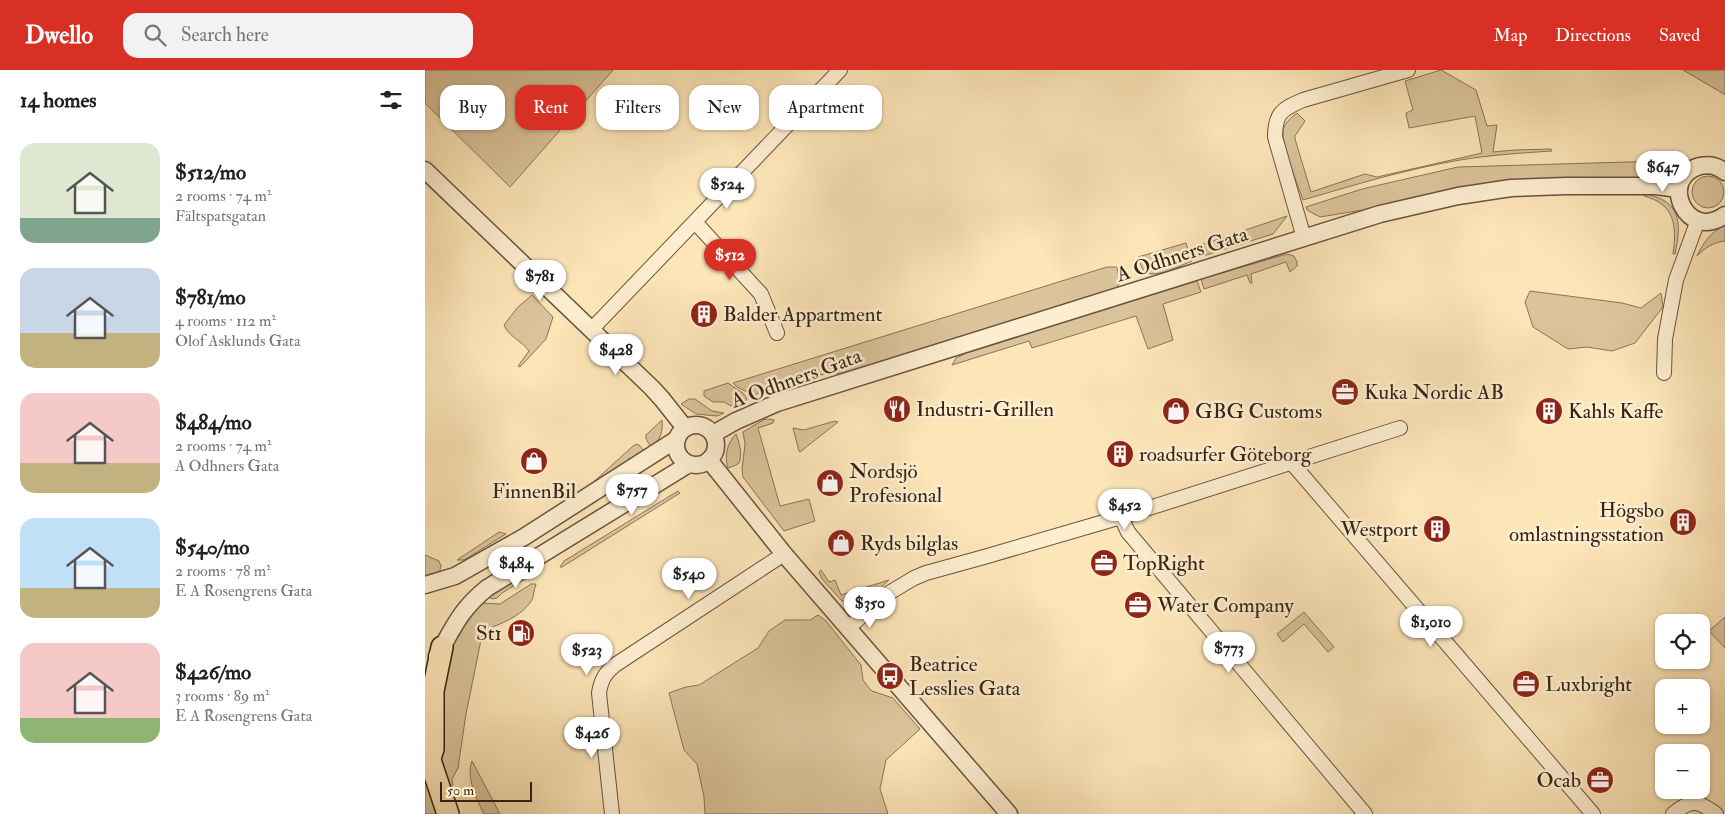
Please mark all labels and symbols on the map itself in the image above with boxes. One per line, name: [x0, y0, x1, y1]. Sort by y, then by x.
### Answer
pin: $647: [1633, 150, 1693, 193]
pin: $524: [697, 168, 757, 210]
street label: A Odhners Gata: [1112, 220, 1252, 289]
pin: $512: [700, 238, 760, 281]
pin: $781: [510, 260, 570, 302]
building icon: Balder Appartment: [689, 299, 719, 329]
place label: Balder Appartment: [723, 301, 883, 328]
pin: $428: [586, 334, 646, 376]
street label: A Odhners Gata: [726, 342, 865, 415]
office icon: Kuka Nordic AB: [1330, 377, 1360, 407]
place label: Kuka Nordic AB: [1364, 379, 1504, 406]
restaurant icon: Industri-Grillen: [882, 394, 912, 424]
place label: Industri-Grillen: [916, 396, 1054, 423]
shop icon: GBG Customs: [1161, 396, 1191, 426]
building icon: Kahls Kaffe: [1534, 396, 1564, 426]
place label: GBG Customs: [1195, 398, 1322, 425]
place label: Kahls Kaffe: [1568, 398, 1664, 425]
building icon: roadsurfer Göteborg: [1105, 439, 1135, 469]
place label: roadsurfer Göteborg: [1139, 441, 1312, 468]
shop icon: FinnenBil: [519, 446, 549, 476]
place label: Nordsjö Profesional: [849, 458, 943, 509]
shop icon: Nordsjö Profesional: [815, 468, 845, 498]
pin: $757: [602, 474, 662, 516]
place label: FinnenBil: [492, 478, 577, 505]
pin: $452: [1095, 488, 1155, 531]
place label: Högsbo omlastningsstation: [1509, 497, 1664, 548]
building icon: Högsbo omlastningsstation: [1668, 507, 1698, 537]
building icon: Westport: [1422, 514, 1452, 544]
place label: Westport: [1339, 516, 1418, 543]
shop icon: Ryds bilglas: [826, 528, 856, 558]
place label: Ryds bilglas: [860, 530, 958, 557]
pin: $484: [486, 546, 546, 589]
office icon: TopRight: [1089, 548, 1119, 578]
place label: TopRight: [1123, 550, 1205, 577]
pin: $540: [659, 558, 719, 600]
pin: $350: [840, 586, 900, 629]
office icon: Water Company: [1123, 590, 1153, 620]
place label: Water Company: [1156, 592, 1295, 619]
pin: $1,010: [1390, 606, 1472, 648]
fuel station icon: St1: [506, 618, 536, 648]
place label: St1: [476, 620, 502, 647]
pin: $773: [1199, 632, 1259, 674]
pin: $523: [557, 634, 617, 676]
place label: Beatrice Lesslies Gata: [909, 651, 1021, 702]
bus stop icon: Beatrice Lesslies Gata: [875, 661, 905, 691]
office icon: Luxbright: [1511, 669, 1541, 699]
place label: Luxbright: [1545, 671, 1632, 698]
pin: $426: [562, 716, 622, 759]
office icon: Ocab: [1585, 765, 1615, 795]
place label: Ocab: [1536, 767, 1581, 794]
scale bar: [440, 779, 533, 802]

